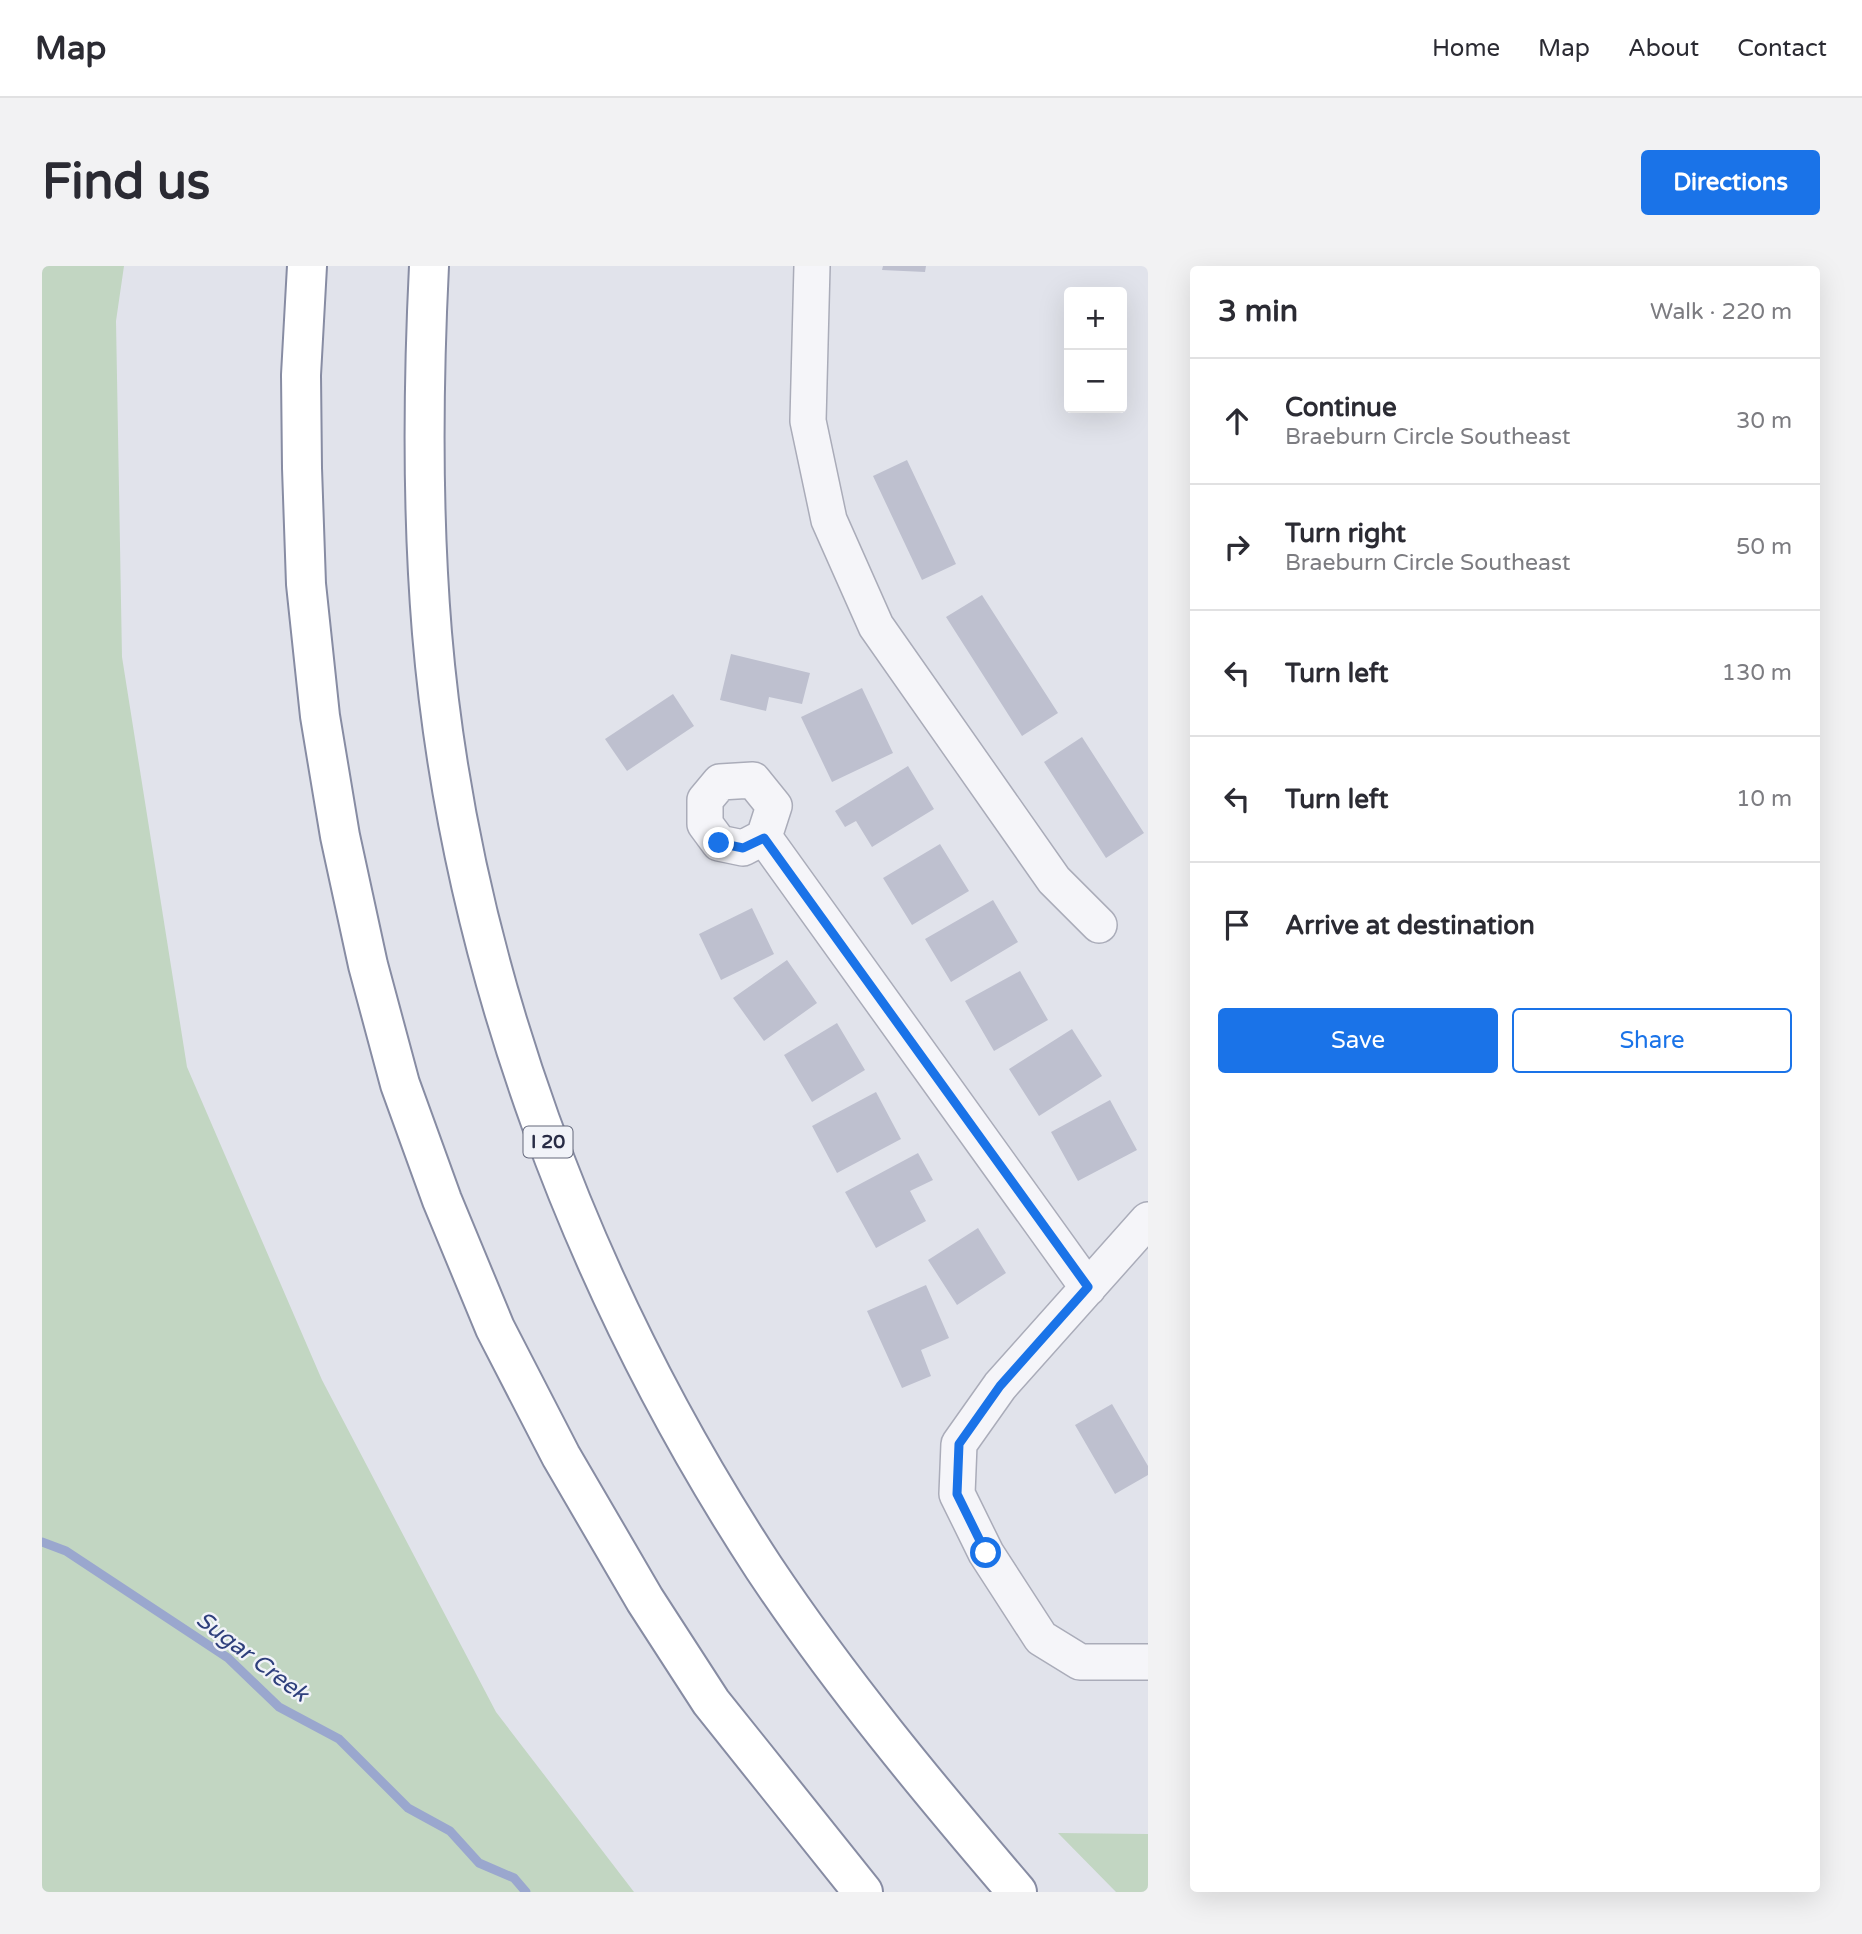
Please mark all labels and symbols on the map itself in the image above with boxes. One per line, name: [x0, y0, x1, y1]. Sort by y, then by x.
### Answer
route end: [703, 827, 734, 858]
road number: I 20: [524, 1126, 572, 1157]
route start: [970, 1537, 1001, 1568]
water label: Sugar Creek: [190, 1606, 315, 1709]

